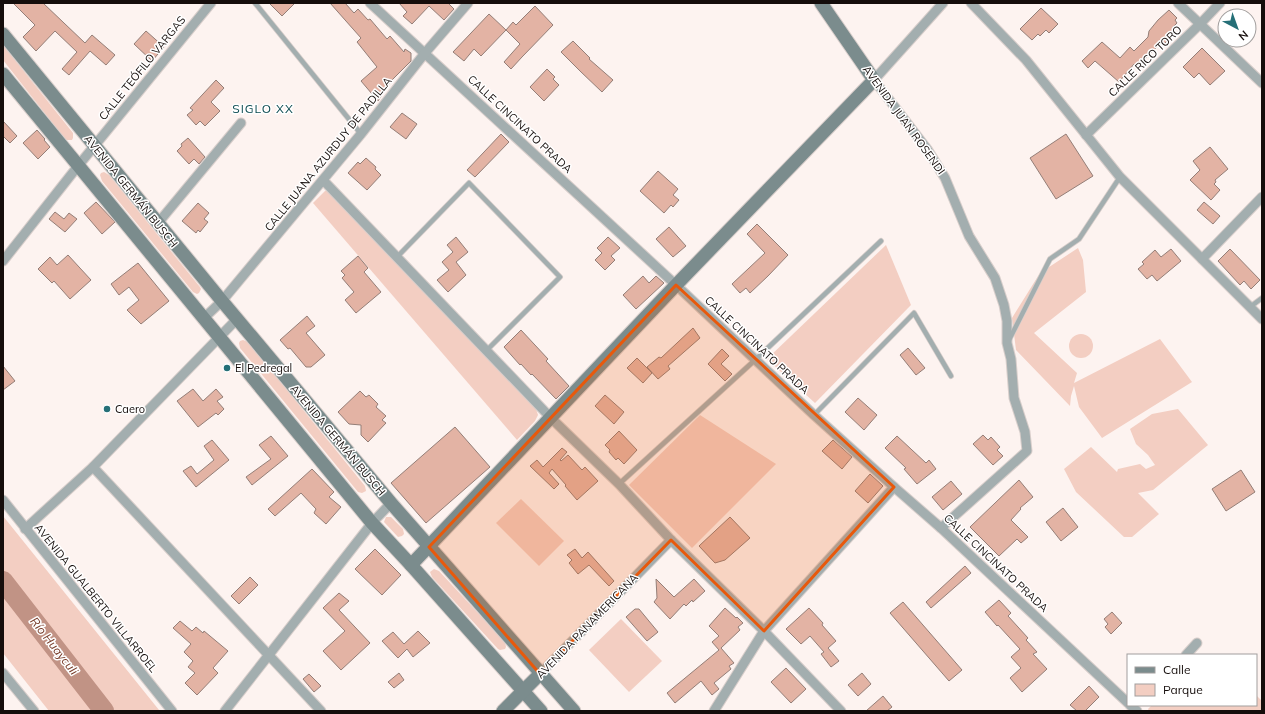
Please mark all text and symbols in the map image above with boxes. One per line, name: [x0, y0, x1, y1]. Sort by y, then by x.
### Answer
north arrow: [1217, 8, 1257, 48]
street label: CALLE TEÓFILO VARGAS: [96, 13, 188, 123]
street label: CALLE RICO TORO: [1105, 22, 1185, 100]
text: N: [1236, 28, 1251, 44]
street label: AVENIDA JUAN ROSENDI: [860, 63, 948, 177]
street label: CALLE CINCINATO PRADA: [465, 72, 575, 176]
street label: CALLE JUANA AZURDUY DE PADILLA: [261, 74, 395, 234]
district label: SIGLO XX: [232, 101, 294, 116]
street label: AVENIDA GERMÁN BUSCH: [81, 132, 181, 250]
street label: CALLE CINCINATO PRADA: [702, 293, 812, 397]
place label: El Pedregal: [235, 361, 292, 375]
marker: El Pedregal: [222, 363, 232, 373]
street label: AVENIDA GERMÁN BUSCH: [287, 382, 389, 498]
place label: Caero: [115, 402, 145, 416]
marker: Caero: [102, 404, 112, 414]
street label: CALLE CINCINATO PRADA: [941, 511, 1051, 615]
street label: AVENIDA GUALBERTO VILLARROEL: [32, 521, 160, 675]
street label: AVENIDA PANAMERICANA: [533, 571, 641, 681]
water label: Río Huayculi: [27, 614, 82, 678]
legend: [1127, 654, 1257, 706]
text: Calle: [1163, 662, 1190, 677]
text: Parque: [1163, 682, 1203, 697]

